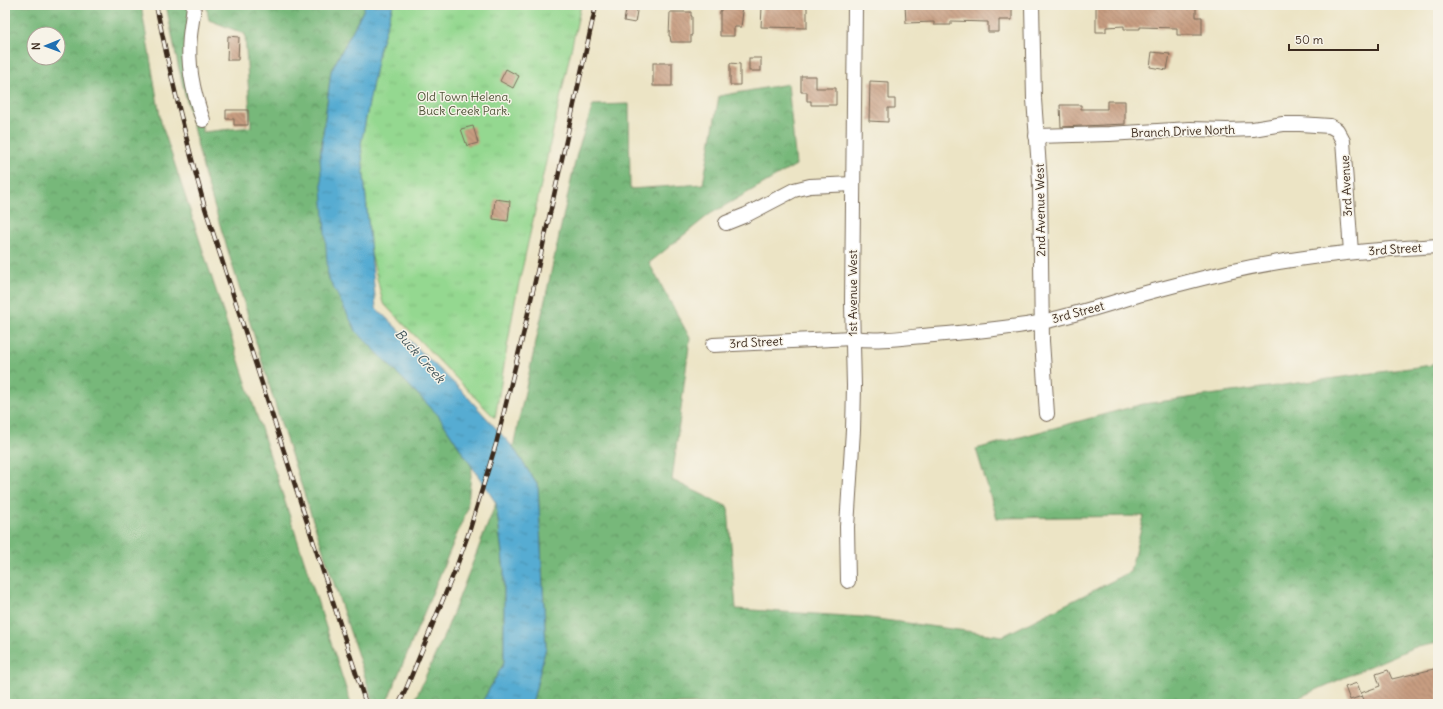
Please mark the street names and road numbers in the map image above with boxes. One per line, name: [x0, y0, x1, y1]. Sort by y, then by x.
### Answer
street label: Branch Drive North: [1131, 122, 1235, 140]
street label: 3rd Avenue: [1337, 155, 1355, 217]
street label: 2nd Avenue West: [1032, 163, 1048, 257]
street label: 3rd Street: [1368, 240, 1422, 258]
street label: 1st Avenue West: [845, 250, 860, 336]
street label: 3rd Street: [1050, 298, 1106, 326]
street label: 3rd Street: [729, 333, 783, 351]

